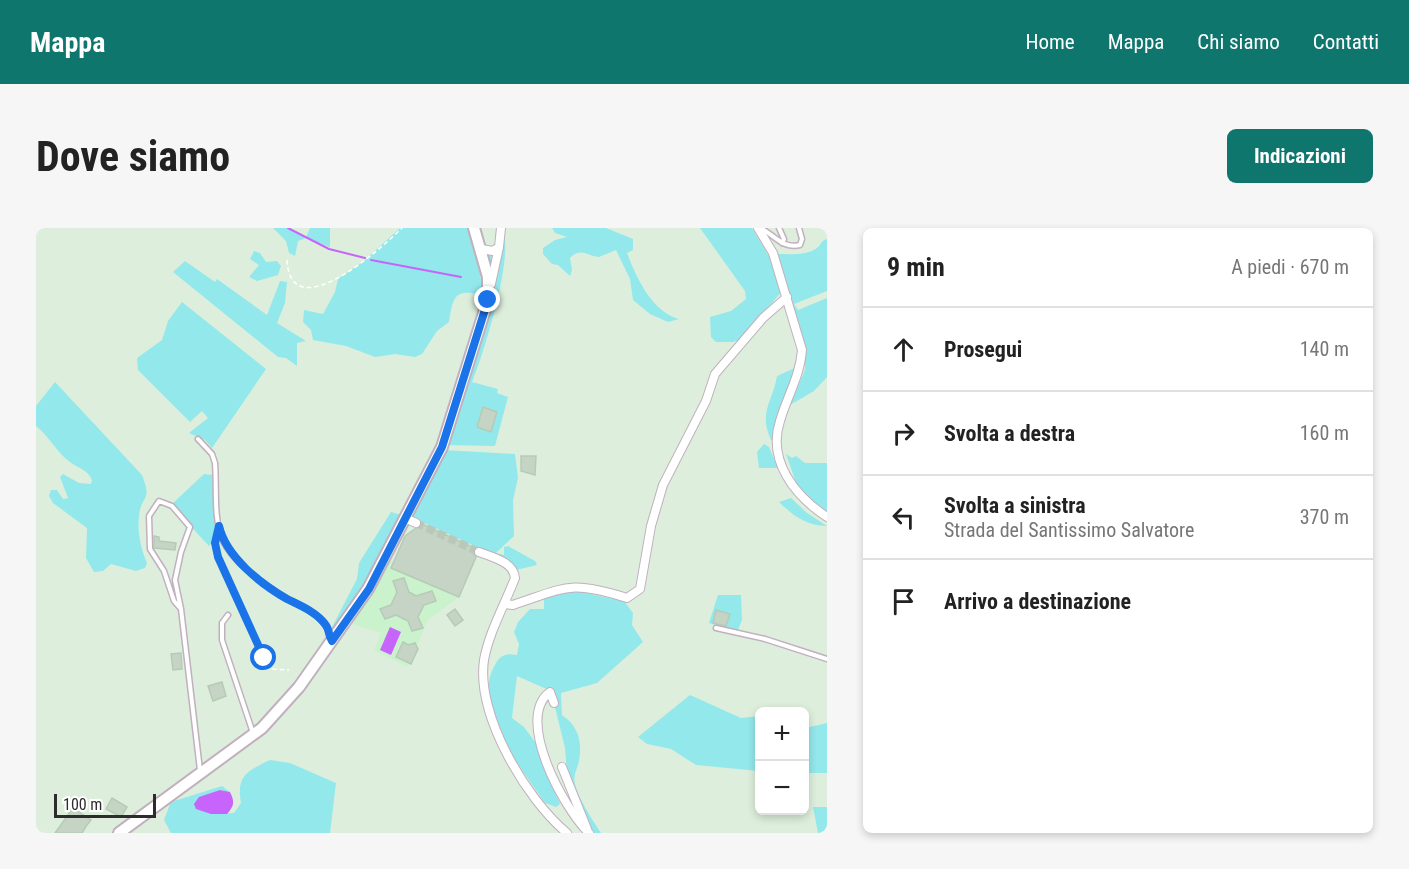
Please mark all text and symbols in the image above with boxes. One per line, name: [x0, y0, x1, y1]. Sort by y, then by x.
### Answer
text: Mappa: [30, 26, 105, 59]
text: Home: [1025, 30, 1075, 54]
text: Mappa: [1108, 30, 1164, 54]
text: Chi siamo: [1197, 30, 1280, 54]
text: Contatti: [1313, 30, 1379, 54]
button: Indicazioni: [1227, 129, 1373, 183]
text: Dove siamo: [36, 132, 230, 181]
text: 9 min: [887, 252, 945, 282]
text: A piedi · 670 m: [1231, 255, 1349, 279]
route end: [474, 286, 500, 312]
icon: ahead: [887, 333, 920, 366]
text: Prosegui: [944, 337, 1022, 362]
text: 140 m: [1300, 337, 1349, 361]
icon: right: [887, 417, 920, 450]
text: Svolta a destra: [944, 421, 1075, 446]
text: 160 m: [1300, 421, 1349, 445]
text: Svolta a sinistra: [944, 493, 1086, 518]
icon: left: [887, 501, 920, 534]
text: 370 m: [1300, 505, 1349, 529]
text: Strada del Santissimo Salvatore: [944, 518, 1194, 542]
icon: arrive: [887, 585, 920, 618]
text: Arrivo a destinazione: [944, 589, 1131, 614]
route start: [250, 644, 276, 670]
map controls: [755, 707, 809, 815]
button: +: [755, 707, 809, 761]
button: −: [755, 761, 809, 815]
scale bar: [54, 791, 156, 818]
text: 100 m: [63, 795, 102, 814]

